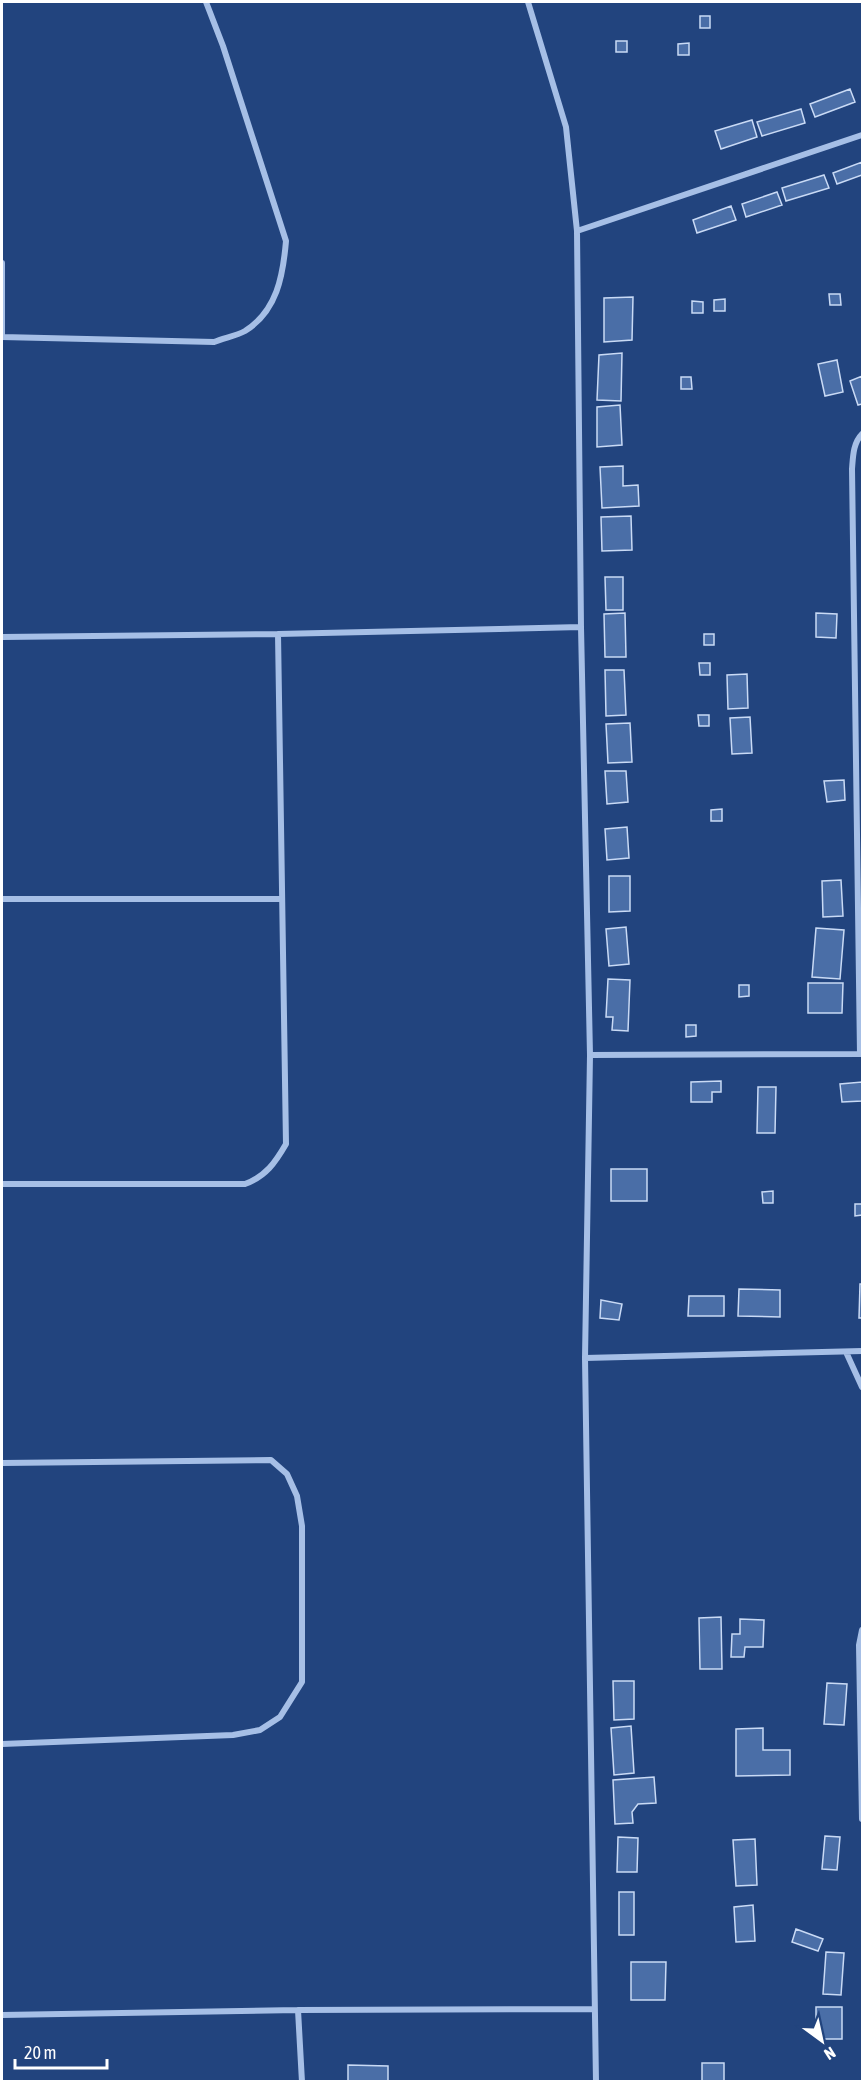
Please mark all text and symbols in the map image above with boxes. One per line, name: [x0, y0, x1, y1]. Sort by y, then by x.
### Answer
north arrow: [792, 2011, 852, 2071]
scale bar: [15, 2032, 106, 2070]
text: 20 m: [24, 2042, 56, 2063]
text: N: [821, 2043, 839, 2064]

